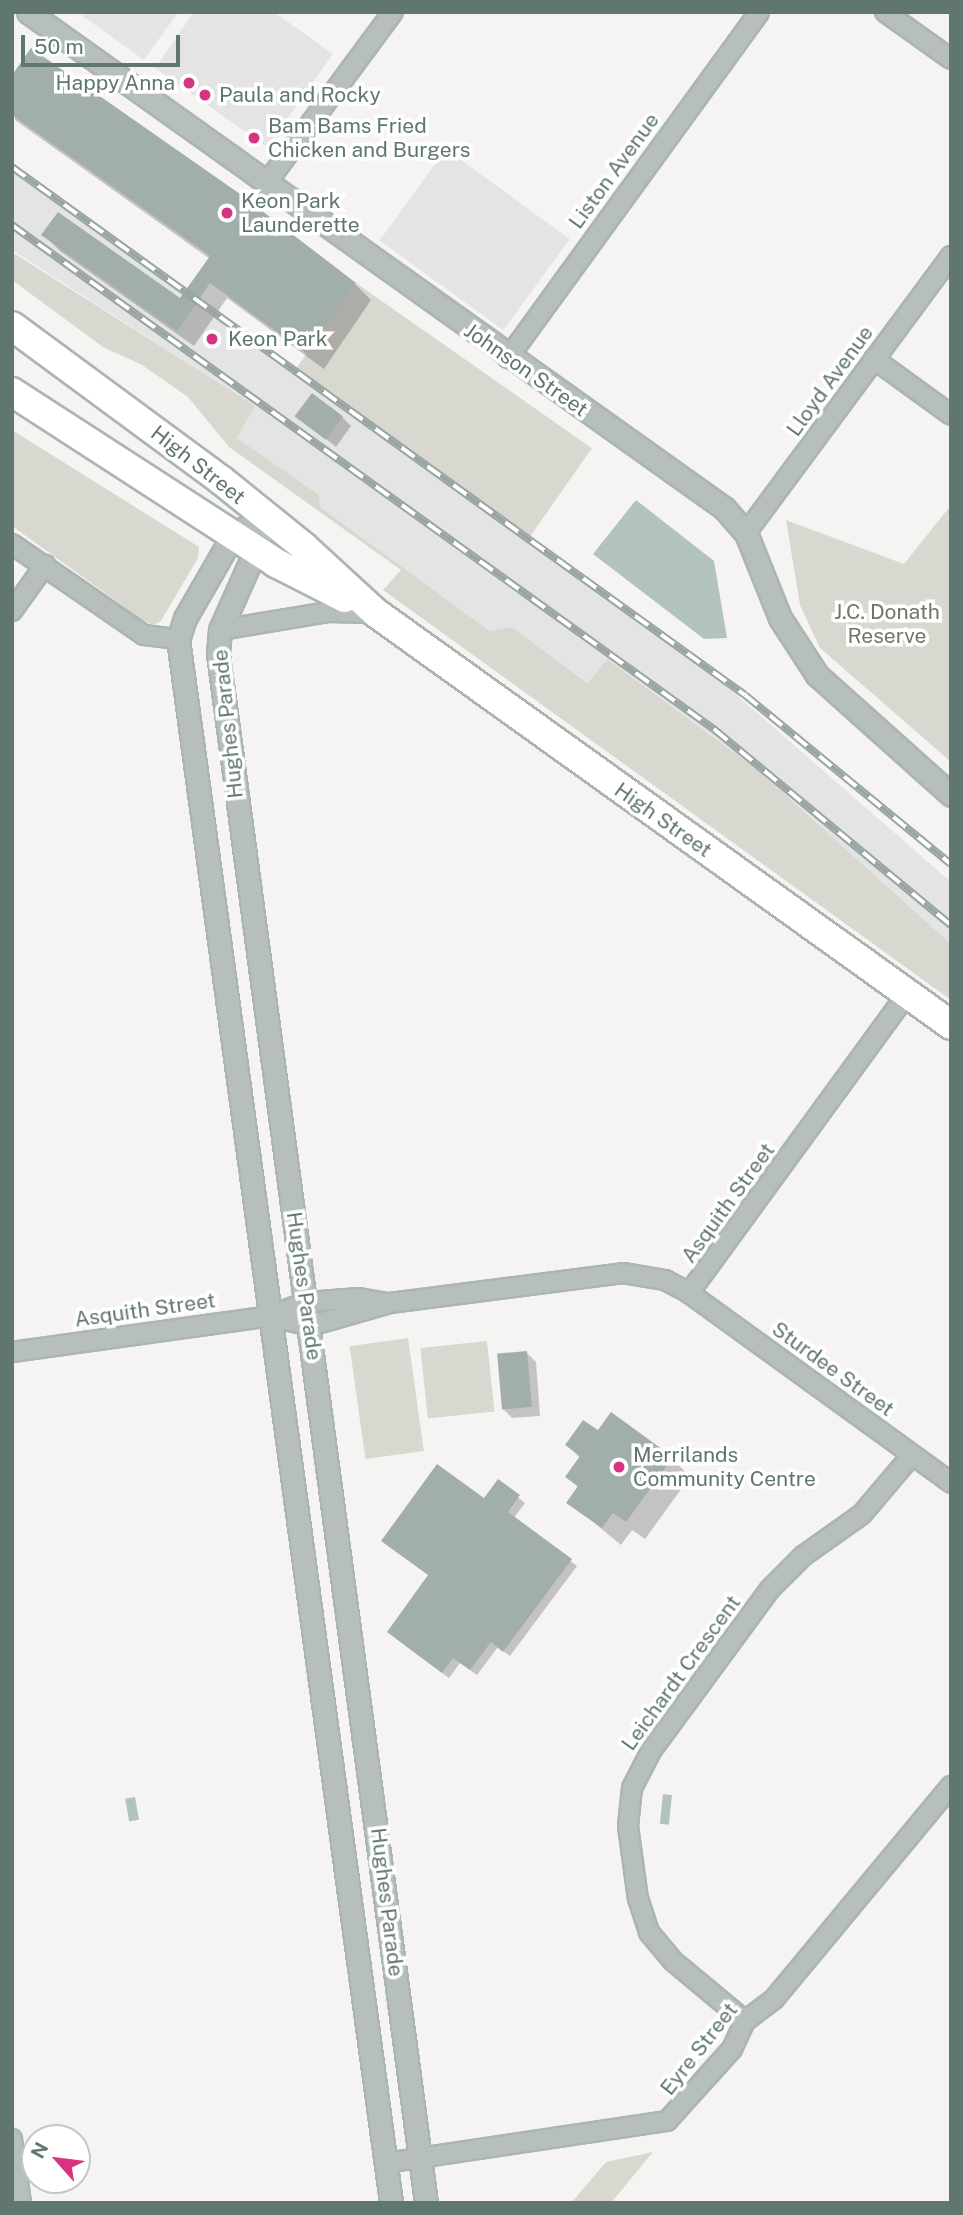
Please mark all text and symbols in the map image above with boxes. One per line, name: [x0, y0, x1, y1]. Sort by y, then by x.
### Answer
scale bar: [24, 21, 184, 65]
text: 50 m: [34, 34, 84, 59]
place label: Happy Anna: [55, 70, 175, 96]
marker: Happy Anna: [181, 75, 197, 91]
place label: Paula and Rocky: [219, 82, 381, 108]
marker: Paula and Rocky: [197, 87, 213, 103]
street label: Liston Avenue: [564, 108, 664, 234]
place label: Bam Bams Fried Chicken and Burgers: [268, 113, 470, 163]
marker: Bam Bams Fried Chicken and Burgers: [246, 130, 262, 146]
place label: Keon Park Launderette: [241, 188, 360, 238]
marker: Keon Park Launderette: [219, 205, 235, 221]
street label: Johnson Street: [459, 318, 593, 422]
street label: Lloyd Avenue: [781, 321, 879, 441]
place label: Keon Park: [228, 326, 327, 352]
marker: Keon Park: [202, 329, 222, 349]
street label: High Street: [146, 420, 250, 510]
park label: J.C. Donath Reserve: [834, 599, 940, 649]
street label: Hughes Parade: [208, 648, 248, 800]
street label: High Street: [610, 777, 716, 863]
street label: Asquith Street: [676, 1138, 780, 1268]
street label: Hughes Parade: [281, 1210, 327, 1362]
street label: Asquith Street: [73, 1288, 217, 1332]
street label: Sturdee Street: [767, 1316, 899, 1422]
place label: Merrilands Community Centre: [633, 1442, 816, 1492]
marker: Merrilands Community Centre: [611, 1459, 627, 1475]
street label: Leichardt Crescent: [616, 1591, 746, 1755]
street label: Hughes Parade: [365, 1826, 409, 1978]
street label: Eyre Street: [655, 1998, 743, 2100]
north arrow: [21, 2124, 91, 2194]
text: N: [26, 2138, 52, 2162]

